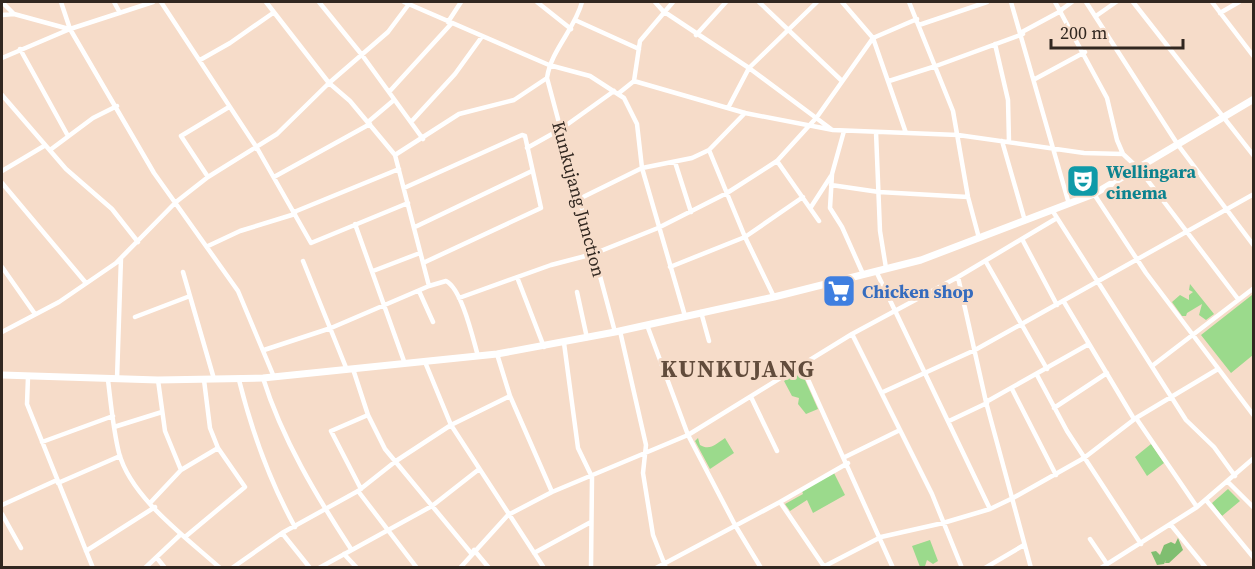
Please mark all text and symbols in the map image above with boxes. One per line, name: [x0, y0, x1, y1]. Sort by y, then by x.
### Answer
scale bar: [1051, 12, 1183, 50]
text: 200 m: [1060, 20, 1107, 45]
street label: Kunkujang Junction: [546, 118, 612, 280]
place label: Wellingara cinema: [1106, 159, 1197, 205]
theatre icon: Wellingara cinema: [1065, 163, 1101, 199]
supermarket icon: Chicken shop: [821, 273, 857, 309]
place label: Chicken shop: [862, 279, 973, 304]
district label: KUNKUJANG: [661, 352, 815, 385]

